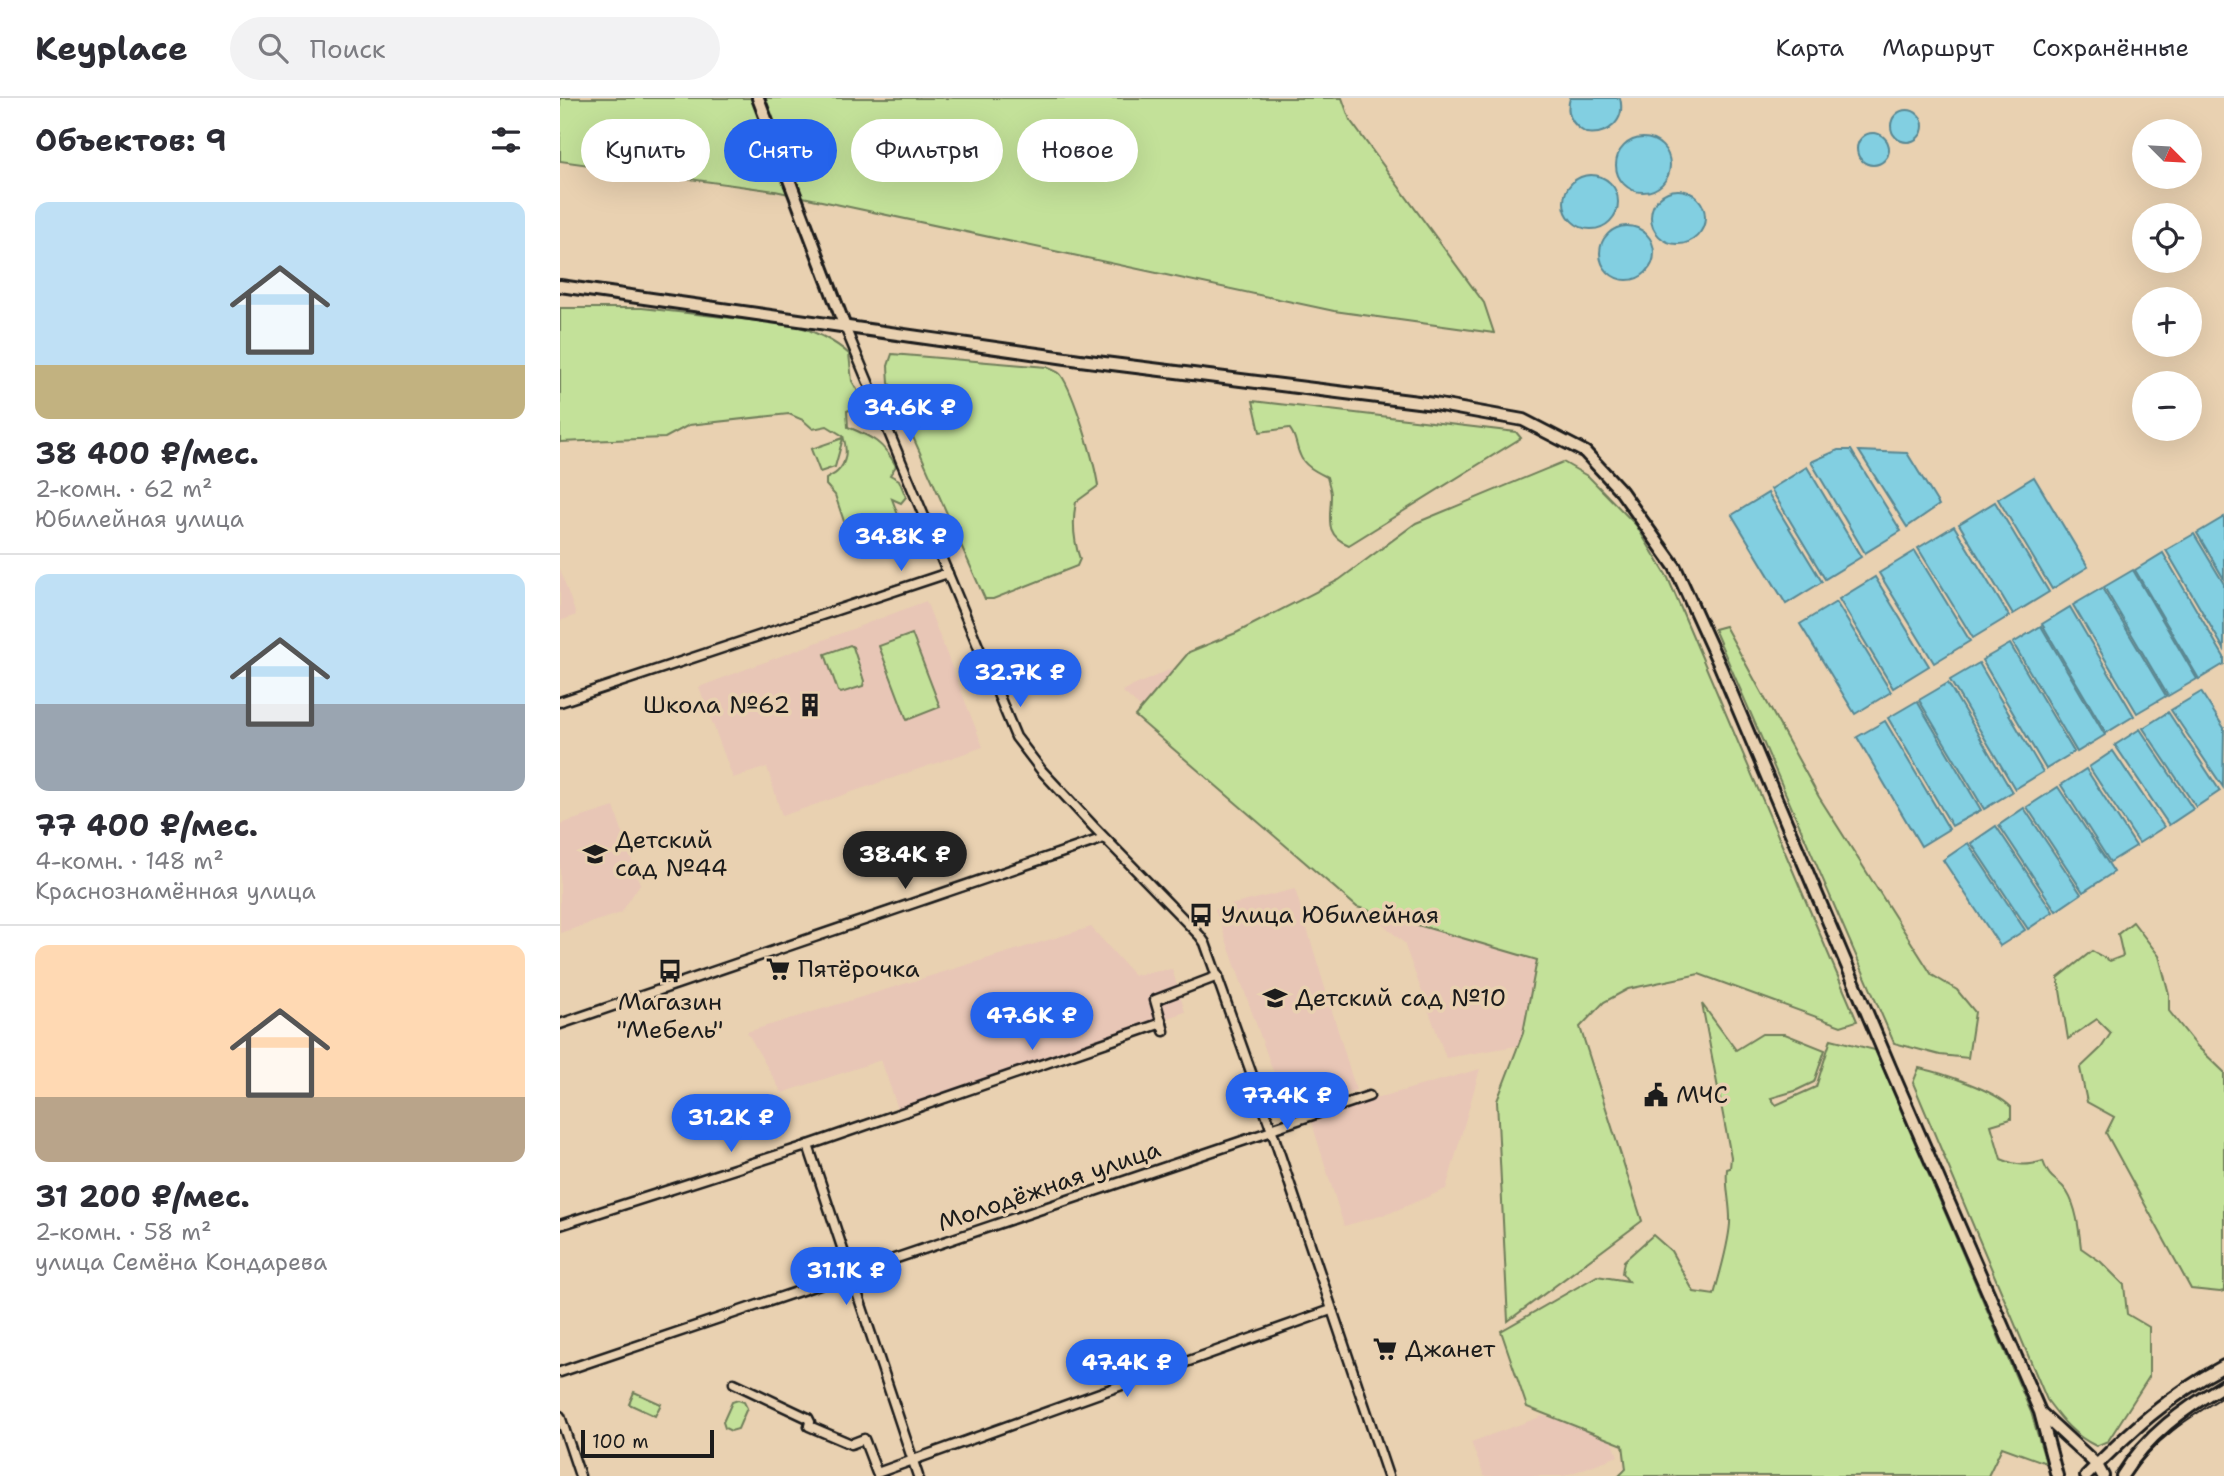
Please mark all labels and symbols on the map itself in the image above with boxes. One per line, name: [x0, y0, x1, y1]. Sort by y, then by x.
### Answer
north arrow: [2132, 119, 2202, 189]
pin: 34.6K ₽: [845, 384, 975, 444]
pin: 34.8K ₽: [836, 514, 966, 573]
pin: 32.7K ₽: [955, 650, 1085, 709]
place label: Школа №62: [643, 689, 790, 721]
building icon: Школа №62: [796, 691, 824, 719]
place label: Детский сад №44: [615, 824, 727, 884]
pin: 38.4K ₽: [840, 832, 970, 891]
school or university icon: Детский сад №44: [581, 840, 609, 868]
place label: Улица Юбилейная: [1221, 899, 1439, 931]
bus stop icon: Улица Юбилейная: [1187, 901, 1215, 929]
place label: Пятёрочка: [798, 953, 920, 985]
supermarket icon: Пятёрочка: [764, 955, 792, 983]
bus stop icon: Магазин "Мебель": [656, 957, 684, 985]
place label: Детский сад №10: [1295, 982, 1506, 1014]
school or university icon: Детский сад №10: [1261, 984, 1289, 1012]
place label: Магазин "Мебель": [616, 986, 724, 1046]
pin: 47.6K ₽: [967, 992, 1097, 1052]
pin: 77.4K ₽: [1222, 1072, 1352, 1132]
place label: МЧС: [1676, 1079, 1728, 1111]
public building icon: МЧС: [1642, 1081, 1670, 1109]
pin: 31.2K ₽: [666, 1094, 796, 1154]
street label: Молодёжная улица: [933, 1133, 1165, 1239]
pin: 31.1K ₽: [781, 1248, 911, 1307]
place label: Джанет: [1405, 1333, 1496, 1365]
supermarket icon: Джанет: [1371, 1335, 1399, 1363]
pin: 47.4K ₽: [1062, 1340, 1192, 1399]
scale bar: [581, 1427, 714, 1459]

